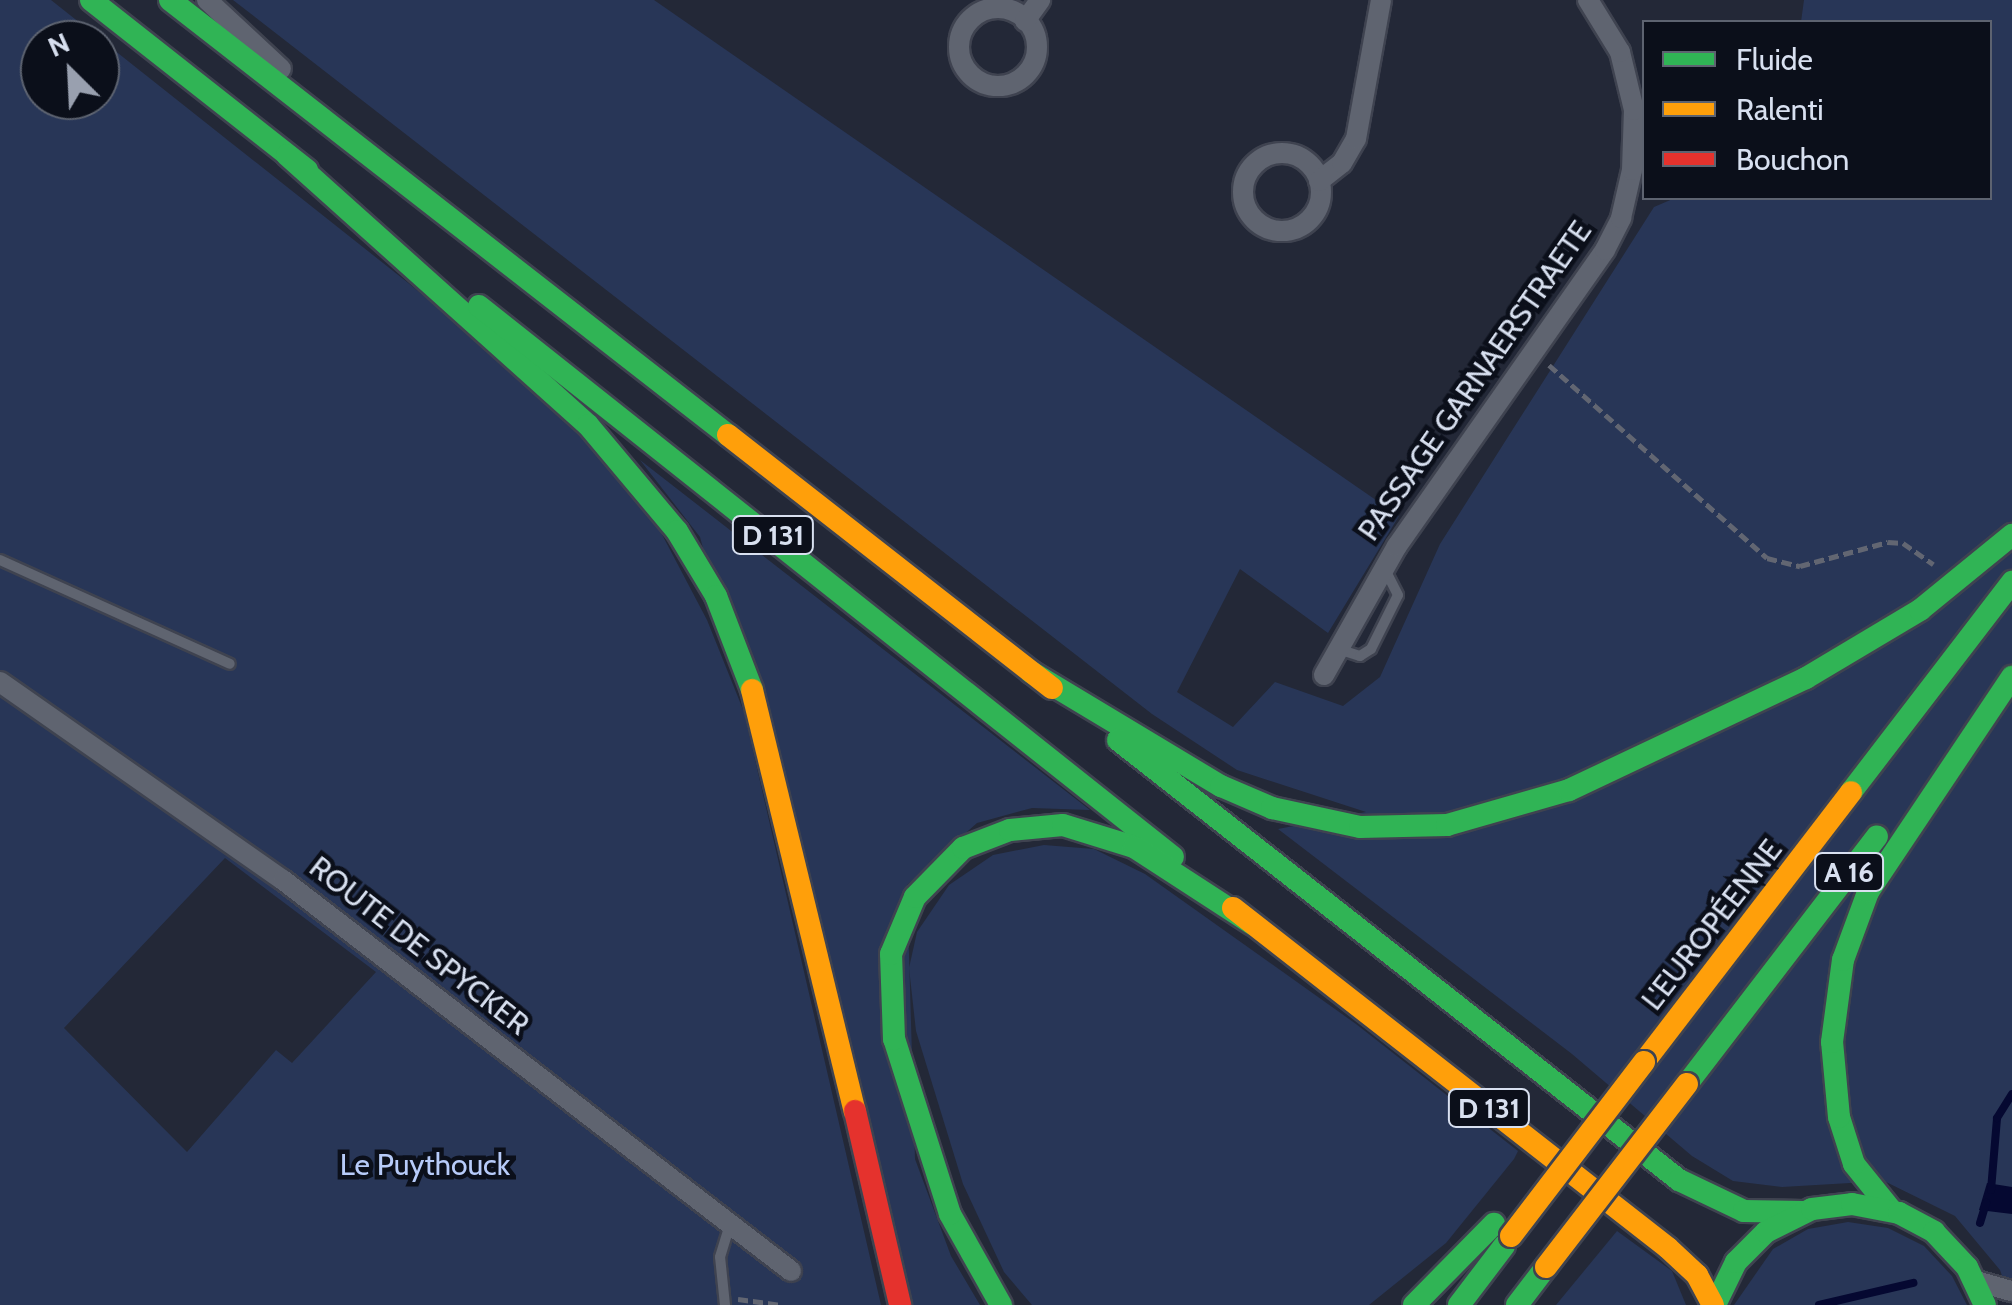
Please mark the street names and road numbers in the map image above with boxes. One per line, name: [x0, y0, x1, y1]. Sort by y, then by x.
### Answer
street label: PASSAGE GARNAERSTRAETE: [1351, 214, 1599, 548]
road number: D 131: [730, 512, 816, 558]
street label: L'EUROPÉENNE: [1634, 833, 1790, 1017]
street label: ROUTE DE SPYCKER: [302, 849, 536, 1043]
road number: A 16: [1814, 849, 1884, 895]
road number: D 131: [1446, 1085, 1532, 1131]

